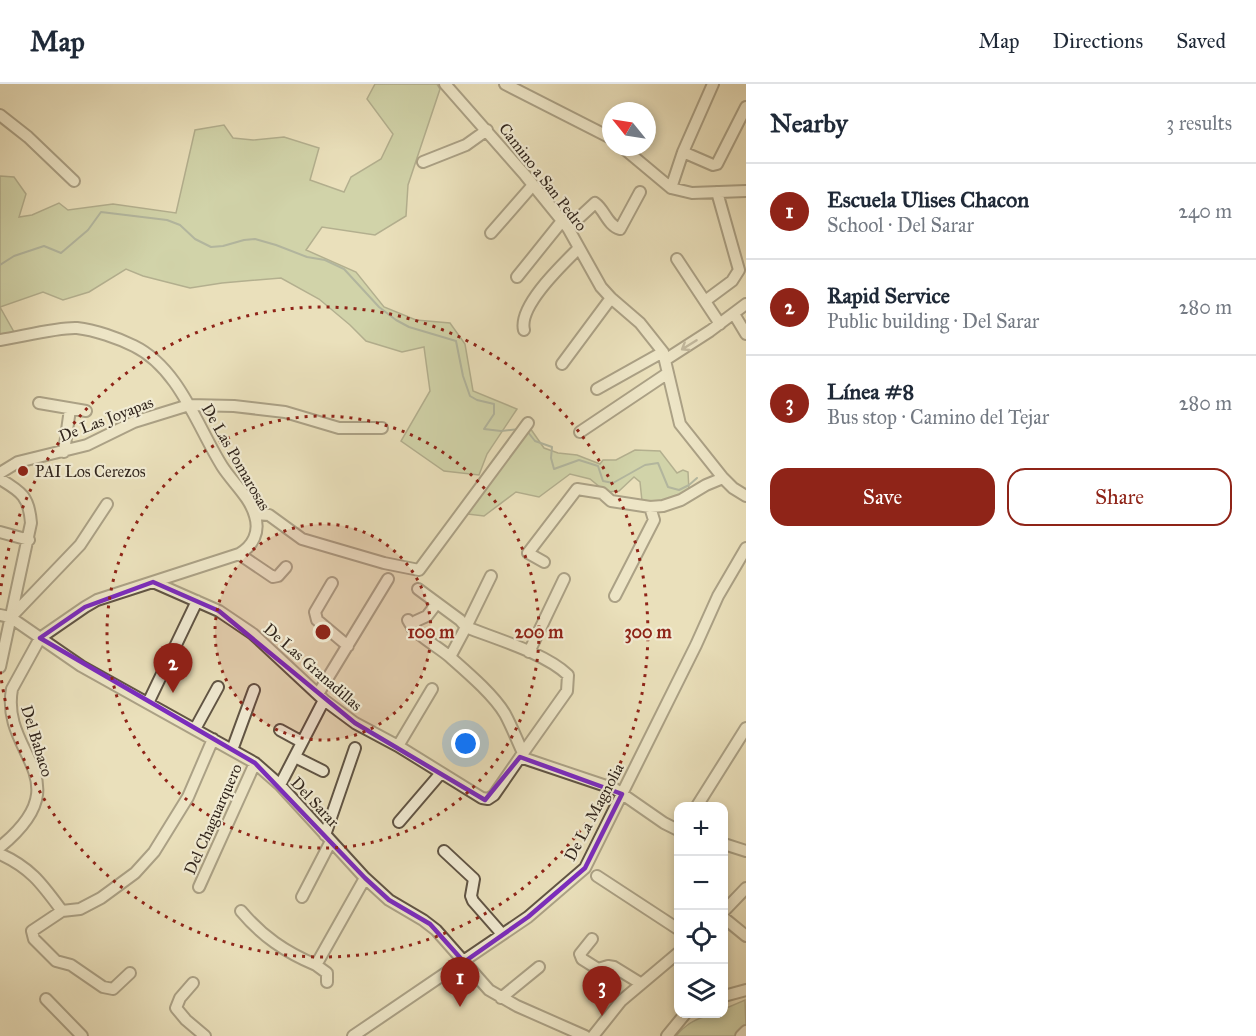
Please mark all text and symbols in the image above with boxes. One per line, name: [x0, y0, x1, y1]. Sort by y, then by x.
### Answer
text: Map: [30, 24, 85, 59]
text: Map: [979, 28, 1020, 54]
text: Directions: [1053, 28, 1143, 54]
text: Saved: [1176, 28, 1226, 54]
north arrow: [602, 102, 656, 156]
text: Nearby: [770, 107, 848, 139]
text: 3 results: [1166, 111, 1232, 135]
street label: Camino a San Pedro: [495, 119, 591, 235]
text: Escuela Ulises Chacon: [827, 186, 1029, 213]
text: 1: [786, 199, 793, 223]
text: 240 m: [1178, 199, 1232, 223]
text: School · Del Sarar: [827, 213, 974, 237]
text: Rapid Service: [827, 282, 950, 309]
text: 2: [785, 295, 794, 319]
text: 280 m: [1179, 295, 1232, 319]
text: Public building · Del Sarar: [827, 309, 1039, 333]
one-way arrow: [681, 339, 698, 351]
text: Línea #8: [827, 378, 914, 405]
text: 3: [786, 391, 794, 415]
text: 280 m: [1179, 391, 1232, 415]
street label: De Las Joyapas: [56, 392, 156, 447]
street label: De Las Pomarosas: [198, 400, 274, 514]
text: Bus stop · Camino del Tejar: [827, 405, 1049, 429]
place label: PAI Los Cerezos: [35, 462, 146, 481]
marker: PAI Los Cerezos: [16, 464, 30, 478]
button: Save: [770, 468, 995, 526]
button: Share: [1007, 468, 1232, 526]
street label: De Las Granadillas: [260, 619, 366, 715]
text: 100 m: [408, 621, 455, 643]
text: 200 m: [515, 621, 564, 643]
text: 300 m: [624, 621, 672, 644]
centre of rings: [313, 622, 333, 642]
pin: 2: [154, 644, 192, 693]
street label: Del Babaco: [17, 703, 57, 779]
your location: [451, 729, 480, 758]
street label: De La Magnolia: [560, 760, 629, 864]
street label: Del Chaguarquero: [180, 761, 247, 878]
street label: Del Sarar: [287, 773, 343, 831]
map controls: [674, 802, 728, 1018]
button: +: [674, 802, 728, 856]
button: −: [674, 856, 728, 910]
button: locate: [674, 910, 728, 964]
pin: 1: [440, 958, 480, 1007]
button: layers: [674, 964, 728, 1018]
pin: 3: [582, 966, 622, 1016]

